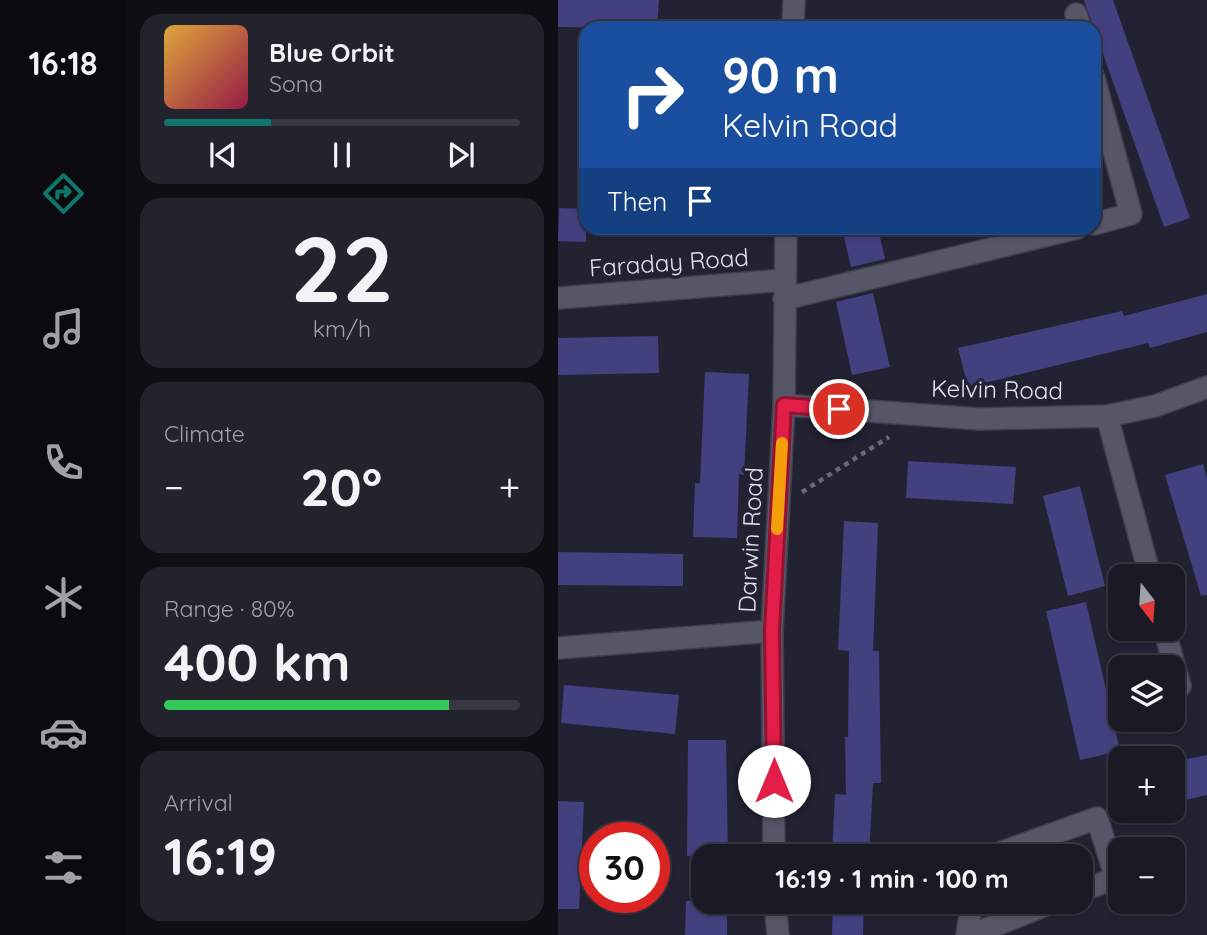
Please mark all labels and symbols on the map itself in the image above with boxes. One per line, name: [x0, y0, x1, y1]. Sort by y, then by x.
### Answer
street label: Faraday Road: [588, 241, 750, 283]
street label: Kelvin Road: [931, 373, 1063, 405]
pin: [809, 379, 869, 439]
street label: Darwin Road: [731, 467, 769, 613]
north arrow: [1108, 564, 1184, 640]
position arrow: [737, 744, 811, 818]
speed limit sign: 30: [579, 822, 670, 913]

